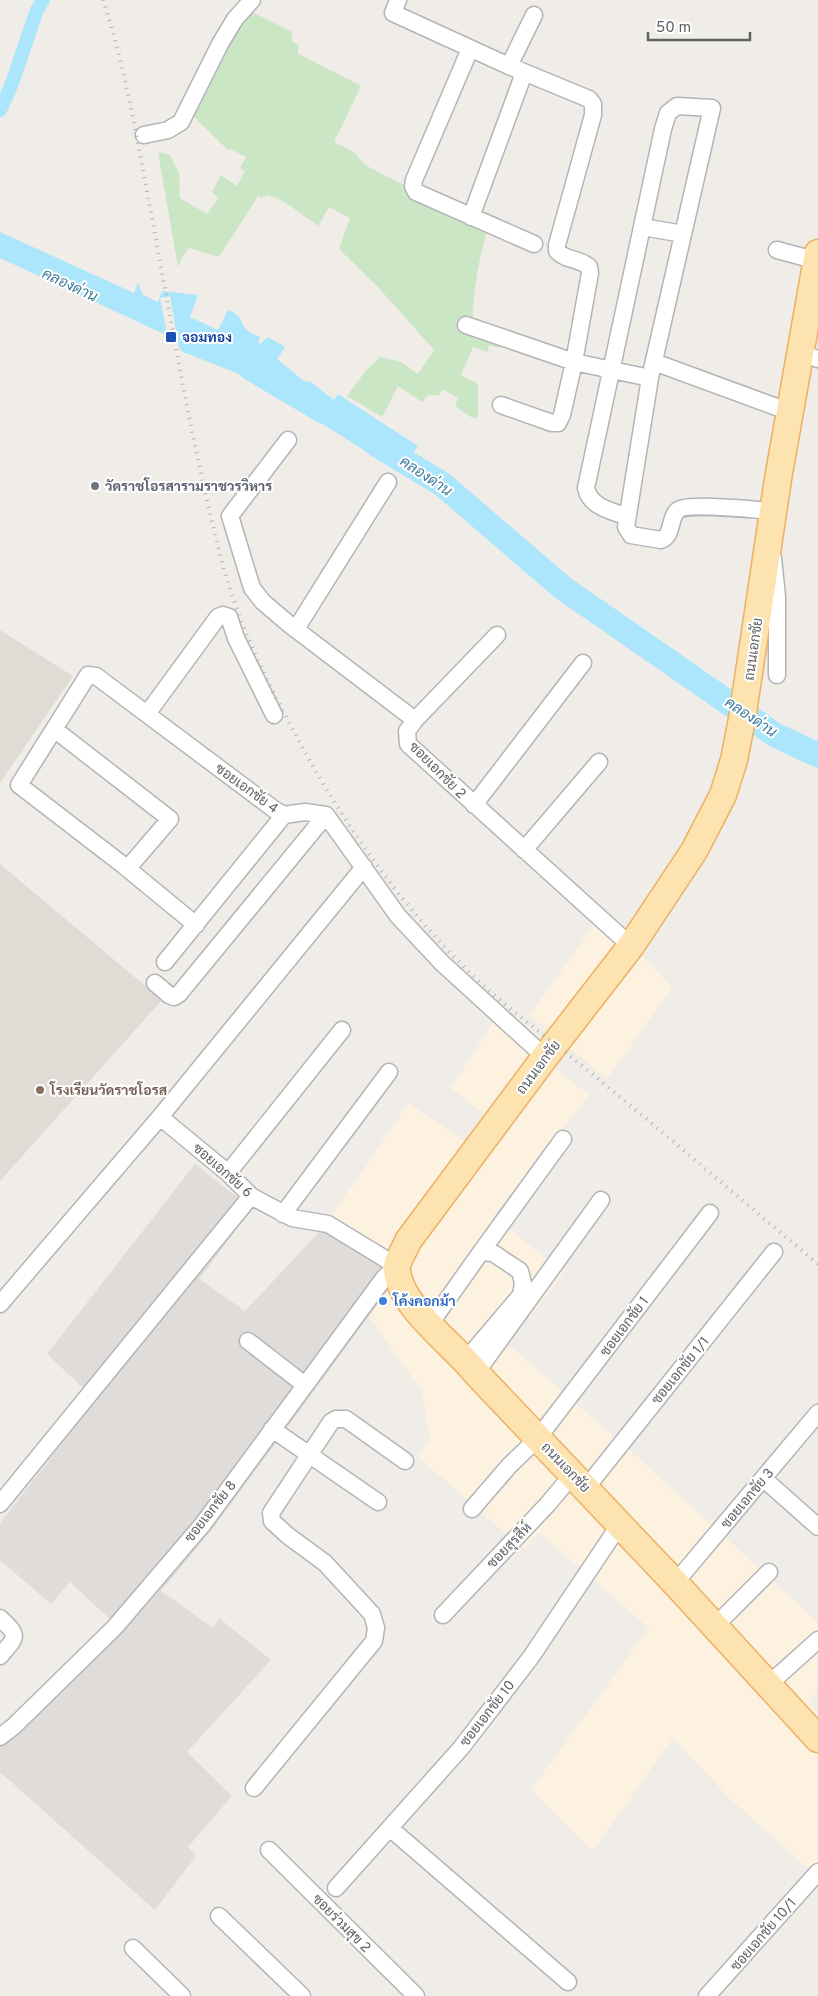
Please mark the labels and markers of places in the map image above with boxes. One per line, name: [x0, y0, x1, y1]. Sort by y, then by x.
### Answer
marker: จอมทอง: [164, 330, 178, 344]
place label: จอมทอง: [182, 330, 232, 347]
place label: วัดราชโอรสารามราชวรวิหาร: [105, 477, 272, 496]
marker: วัดราชโอรสารามราชวรวิหาร: [89, 480, 101, 492]
place label: โรงเรียนวัดราชโอรส: [49, 1081, 167, 1100]
marker: โรงเรียนวัดราชโอรส: [34, 1084, 46, 1096]
place label: โค้งคอกม้า: [392, 1292, 456, 1311]
marker: โค้งคอกม้า: [377, 1295, 389, 1307]

